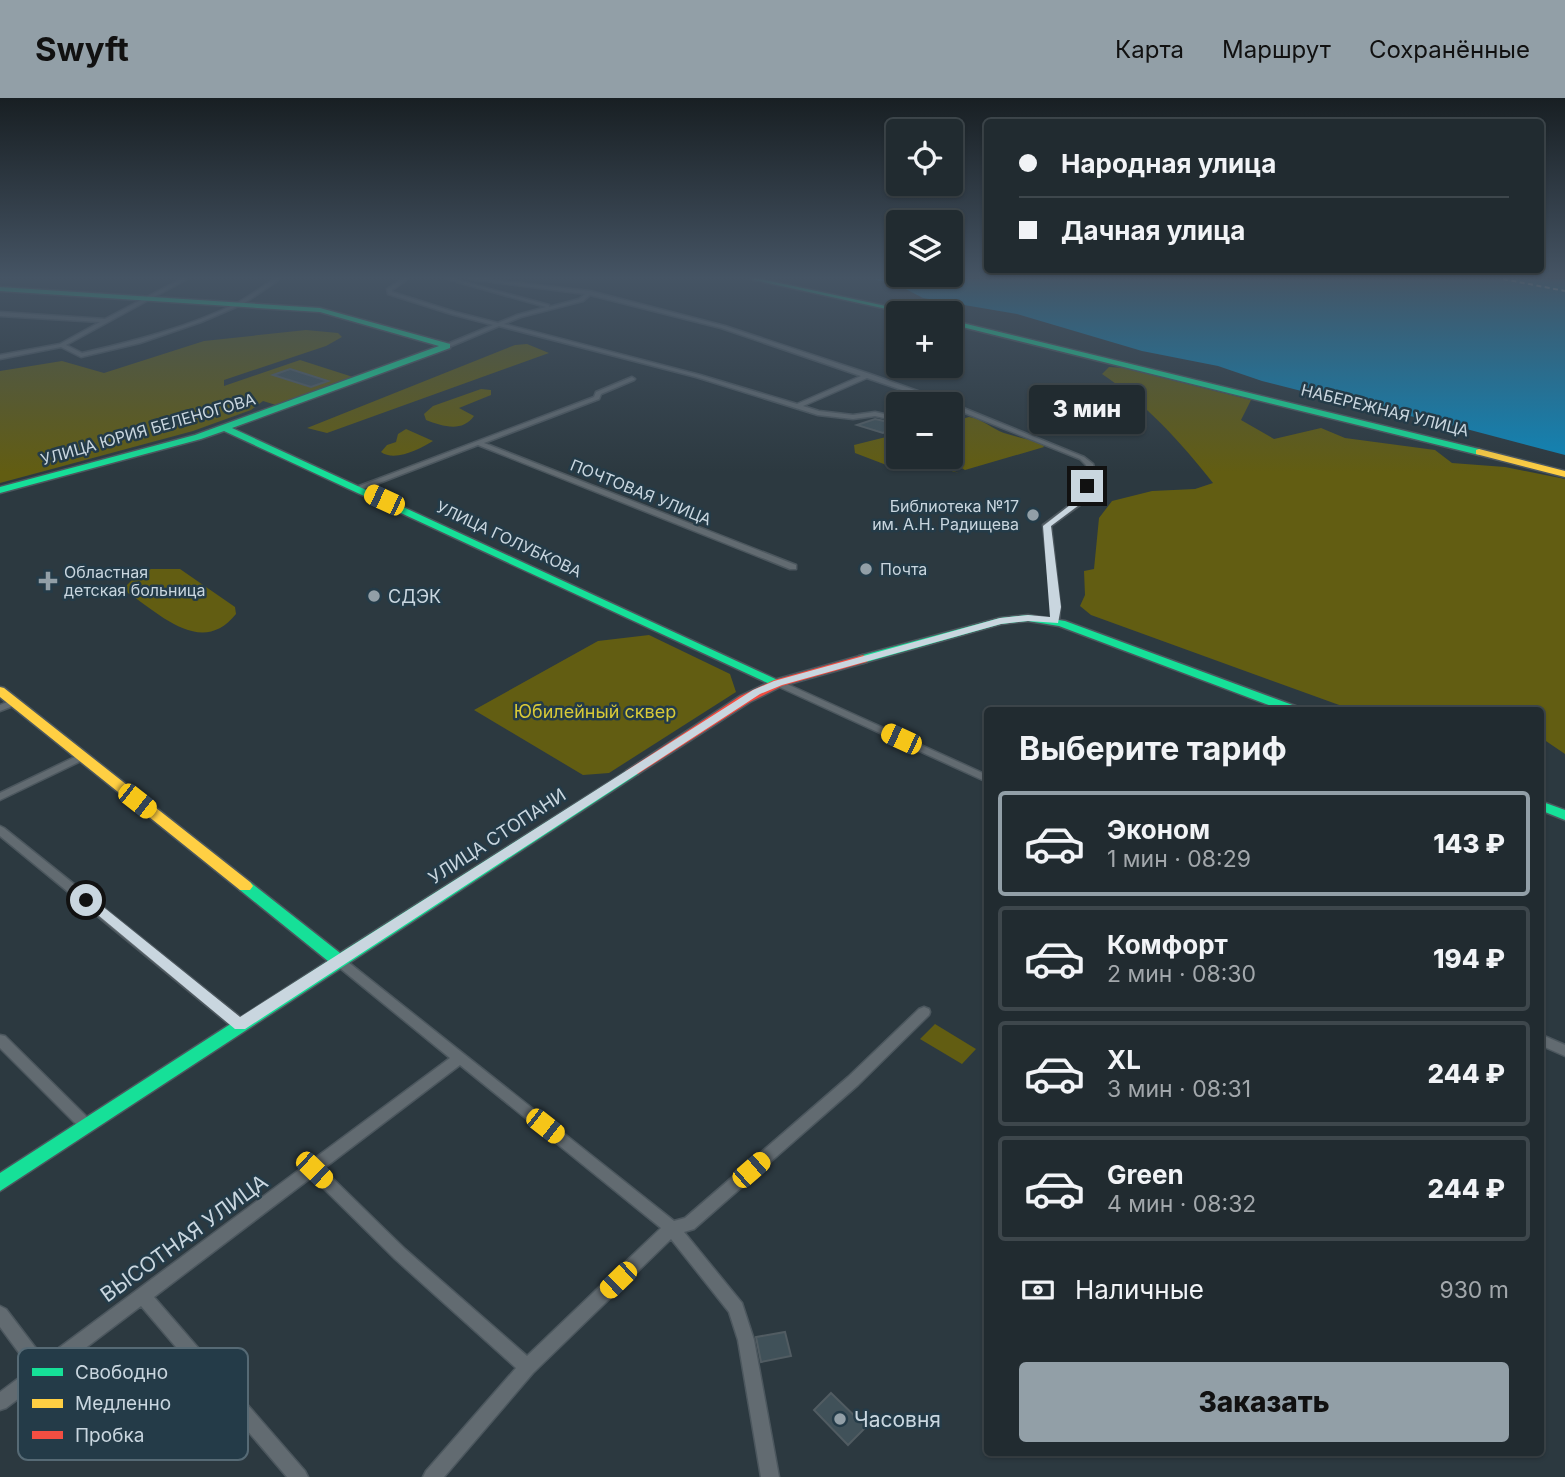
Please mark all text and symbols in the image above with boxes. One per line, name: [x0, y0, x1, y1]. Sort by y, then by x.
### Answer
text: Swyft: [35, 29, 129, 69]
text: Карта: [1115, 35, 1184, 64]
text: Маршрут: [1222, 35, 1331, 64]
text: Сохранённые: [1369, 35, 1530, 64]
map controls: [886, 119, 963, 469]
button: locate: [886, 119, 963, 196]
text: Народная улица: [1061, 148, 1276, 179]
button: layers: [886, 210, 963, 287]
text: Дачная улица: [1061, 215, 1245, 246]
button: +: [886, 301, 963, 378]
street label: НАБЕРЕЖНАЯ УЛИЦА: [1299, 379, 1471, 441]
callout: 3 мин: [1029, 384, 1145, 434]
street label: УЛИЦА ЮРИЯ БЕЛЕНОГОВА: [38, 389, 258, 469]
button: −: [886, 392, 963, 469]
text: 3 мин: [1053, 395, 1121, 423]
street label: ПОЧТОВАЯ УЛИЦА: [568, 455, 714, 529]
route end: [1071, 470, 1103, 502]
car: [361, 482, 408, 518]
street label: УЛИЦА ГОЛУБКОВА: [433, 496, 585, 582]
place label: Библиотека №17 им. А.Н. Радищева: [872, 496, 1019, 534]
marker: Библиотека №17 им. А.Н. Радищева: [1025, 507, 1041, 523]
place label: Почта: [880, 559, 927, 579]
marker: Почта: [858, 561, 874, 577]
place label: Областная детская больница: [64, 562, 205, 600]
marker: Областная детская больница: [38, 571, 58, 591]
place label: СДЭК: [388, 586, 441, 607]
marker: СДЭК: [366, 588, 382, 604]
park label: Юбилейный сквер: [514, 701, 676, 722]
car: [878, 721, 925, 757]
text: Выберите тариф: [1019, 729, 1287, 768]
car: [114, 780, 161, 822]
street label: УЛИЦА СТОПАНИ: [424, 784, 570, 888]
icon: car: [1023, 812, 1086, 875]
text: Эконом: [1107, 814, 1210, 845]
text: 143 ₽: [1433, 828, 1505, 859]
text: 1 мин · 08:29: [1107, 845, 1251, 873]
route start: [70, 884, 102, 916]
icon: car: [1023, 927, 1086, 990]
text: Комфорт: [1107, 929, 1228, 960]
text: 194 ₽: [1433, 943, 1505, 974]
text: 2 мин · 08:30: [1107, 960, 1256, 988]
icon: car: [1023, 1042, 1086, 1105]
text: XL: [1107, 1044, 1141, 1075]
text: 244 ₽: [1428, 1058, 1505, 1089]
text: 3 мин · 08:31: [1107, 1075, 1251, 1103]
car: [522, 1105, 569, 1147]
car: [292, 1148, 337, 1192]
car: [729, 1148, 774, 1192]
icon: car: [1023, 1157, 1086, 1220]
text: Green: [1107, 1159, 1184, 1190]
street label: ВЫСОТНАЯ УЛИЦА: [96, 1169, 272, 1307]
text: 244 ₽: [1428, 1173, 1505, 1204]
text: 4 мин · 08:32: [1107, 1190, 1256, 1218]
car: [596, 1258, 641, 1302]
icon: cash: [1019, 1271, 1057, 1309]
text: Наличные: [1075, 1274, 1204, 1305]
text: 930 m: [1439, 1276, 1509, 1304]
legend: [18, 1348, 248, 1460]
text: Свободно: [75, 1361, 168, 1384]
button: Заказать: [1019, 1362, 1509, 1442]
text: Медленно: [75, 1392, 171, 1415]
place label: Часовня: [854, 1407, 941, 1432]
marker: Часовня: [832, 1411, 848, 1427]
text: Пробка: [75, 1424, 144, 1447]

